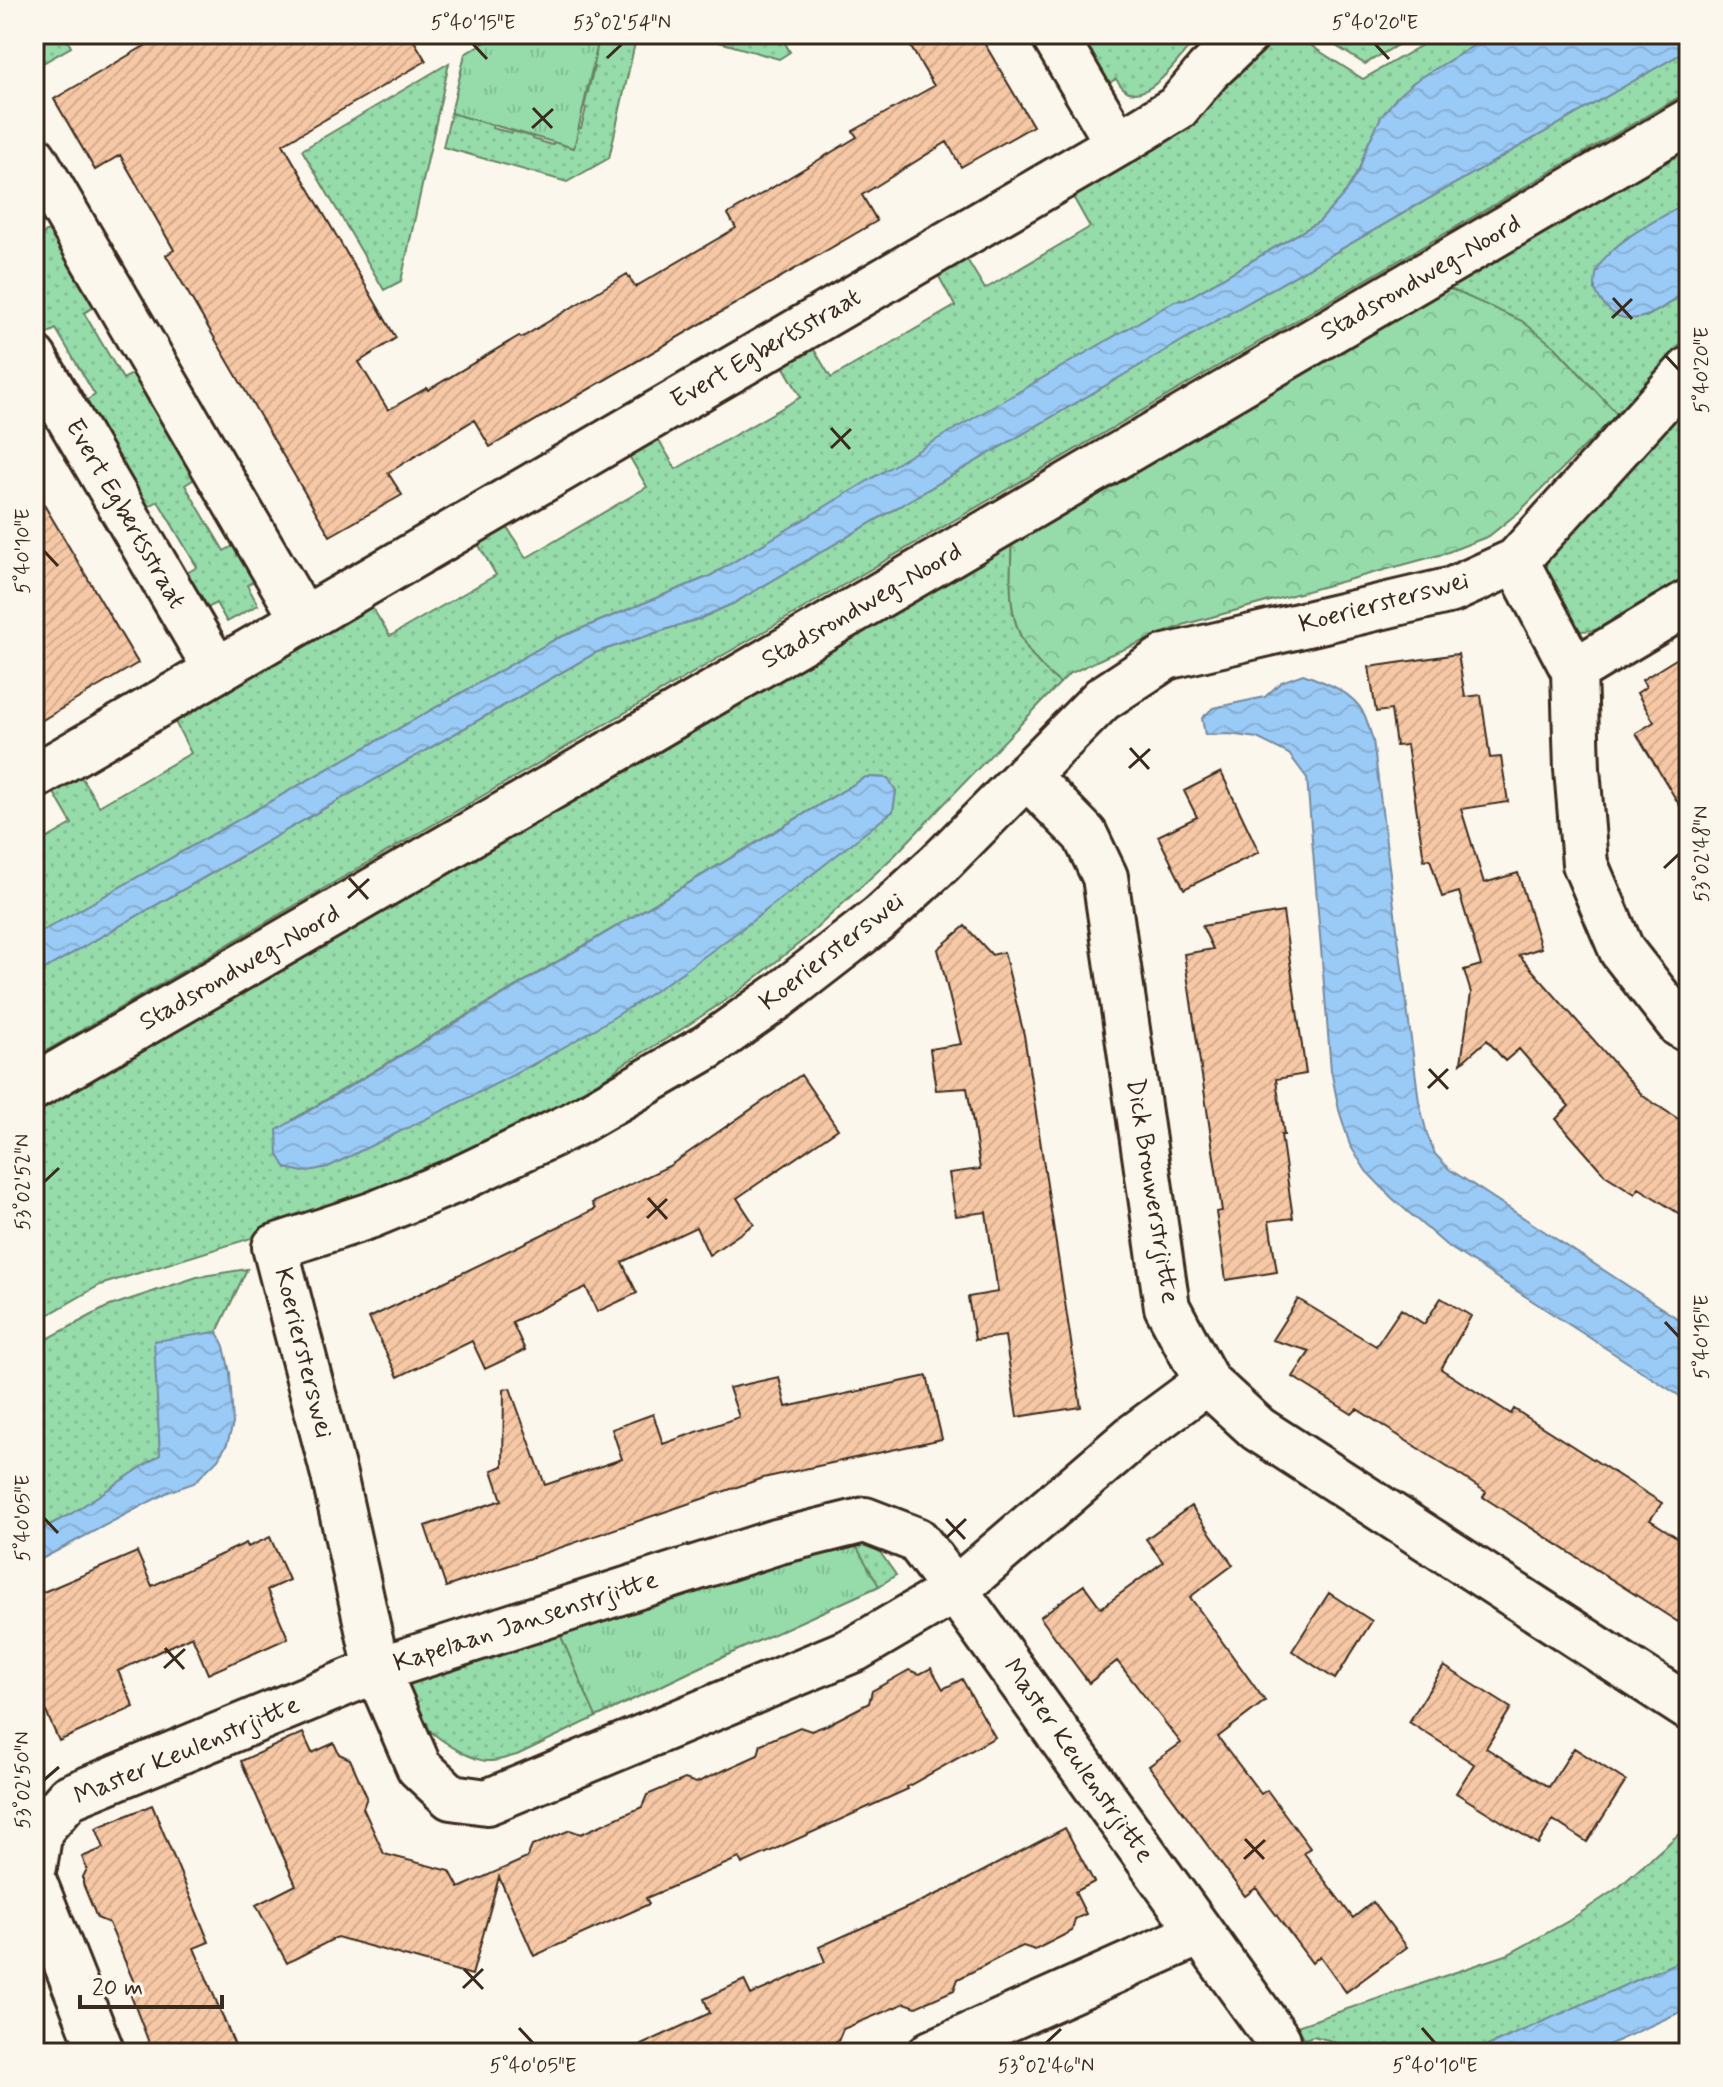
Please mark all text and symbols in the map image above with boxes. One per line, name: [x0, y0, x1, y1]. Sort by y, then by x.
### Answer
text: 5°40'15"E: [431, 10, 515, 37]
text: 53°02'54"N: [573, 10, 671, 37]
text: 5°40'20"E: [1332, 10, 1418, 37]
street label: Stadsrondweg-Noord: [1314, 207, 1528, 349]
street label: Evert Egbertsstraat: [665, 281, 867, 417]
text: 5°40'20"E: [1689, 327, 1716, 413]
street label: Evert Egbertsstraat: [57, 413, 193, 615]
text: 5°40'10"E: [10, 508, 37, 594]
street label: Stadsrondweg-Noord: [755, 535, 969, 677]
street label: Koeriersterswei: [1295, 564, 1473, 642]
text: 53°02'48"N: [1689, 806, 1716, 902]
street label: Koeriersterswei: [753, 885, 911, 1019]
street label: Stadsrondweg-Noord: [133, 897, 347, 1039]
street label: Dick Brouwerstrjitte: [1117, 1076, 1187, 1306]
text: 53°02'52"N: [10, 1134, 37, 1230]
street label: Koeriersterswei: [265, 1264, 341, 1442]
text: 5°40'15"E: [1689, 1295, 1716, 1379]
text: 5°40'05"E: [10, 1475, 37, 1561]
street label: Kapelaan Jansenstrjitte: [389, 1563, 663, 1681]
street label: Master Keulenstrjitte: [995, 1652, 1161, 1870]
street label: Master Keulenstrjitte: [69, 1688, 305, 1814]
text: 53°02'50"N: [10, 1731, 37, 1829]
scale bar: [80, 1959, 222, 2009]
text: 20 m: [92, 1973, 143, 2004]
text: 5°40'05"E: [490, 2053, 576, 2080]
text: 53°02'46"N: [998, 2053, 1094, 2080]
text: 5°40'10"E: [1392, 2053, 1478, 2080]

